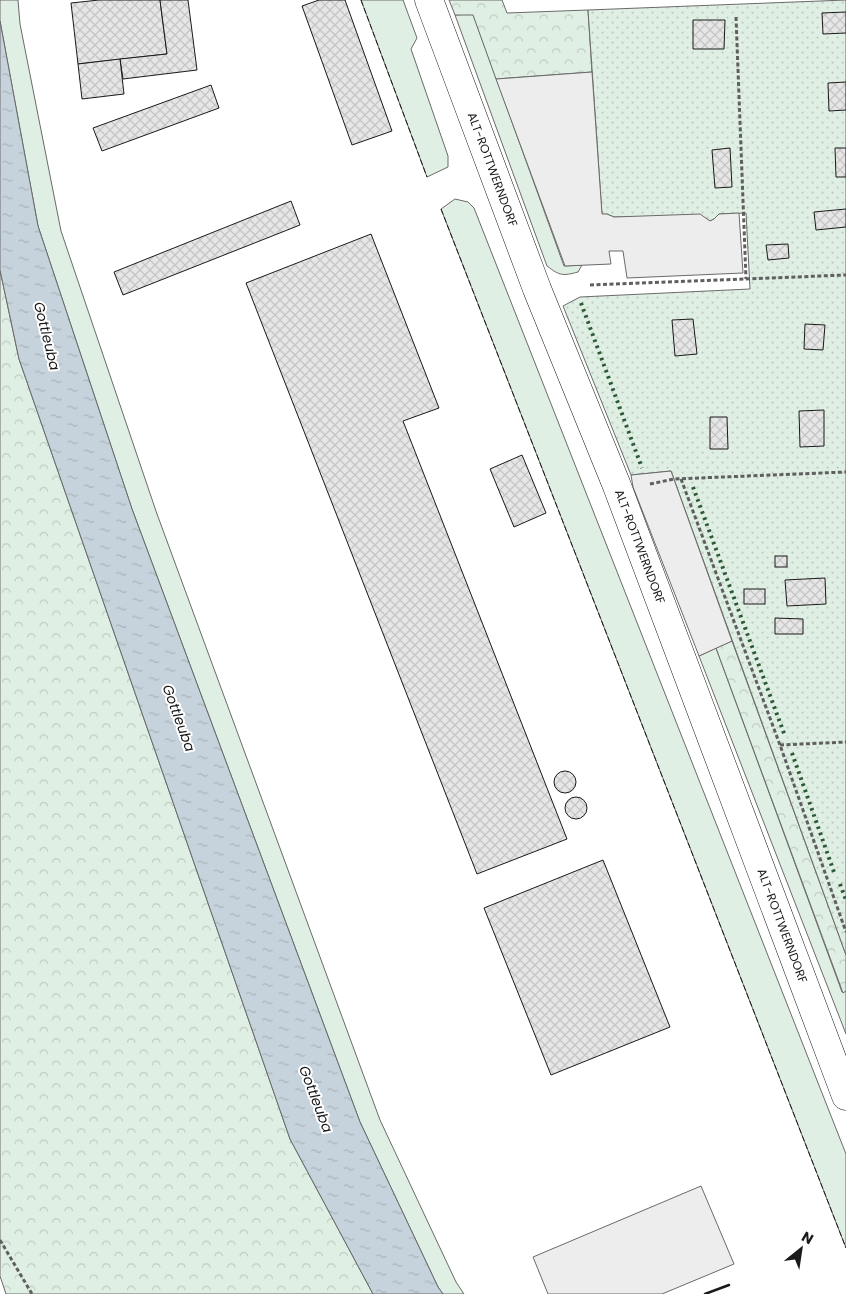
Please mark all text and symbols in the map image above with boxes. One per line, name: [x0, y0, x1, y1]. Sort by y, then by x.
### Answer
street label: ALT-ROTTWERNDORF: [464, 110, 522, 229]
water label: Gottleuba: [29, 300, 65, 373]
street label: ALT-ROTTWERNDORF: [611, 487, 669, 606]
water label: Gottleuba: [158, 682, 201, 755]
street label: ALT-ROTTWERNDORF: [753, 866, 812, 985]
water label: Gottleuba: [294, 1063, 338, 1136]
north arrow: [776, 1224, 826, 1274]
text: N: [798, 1226, 817, 1249]

